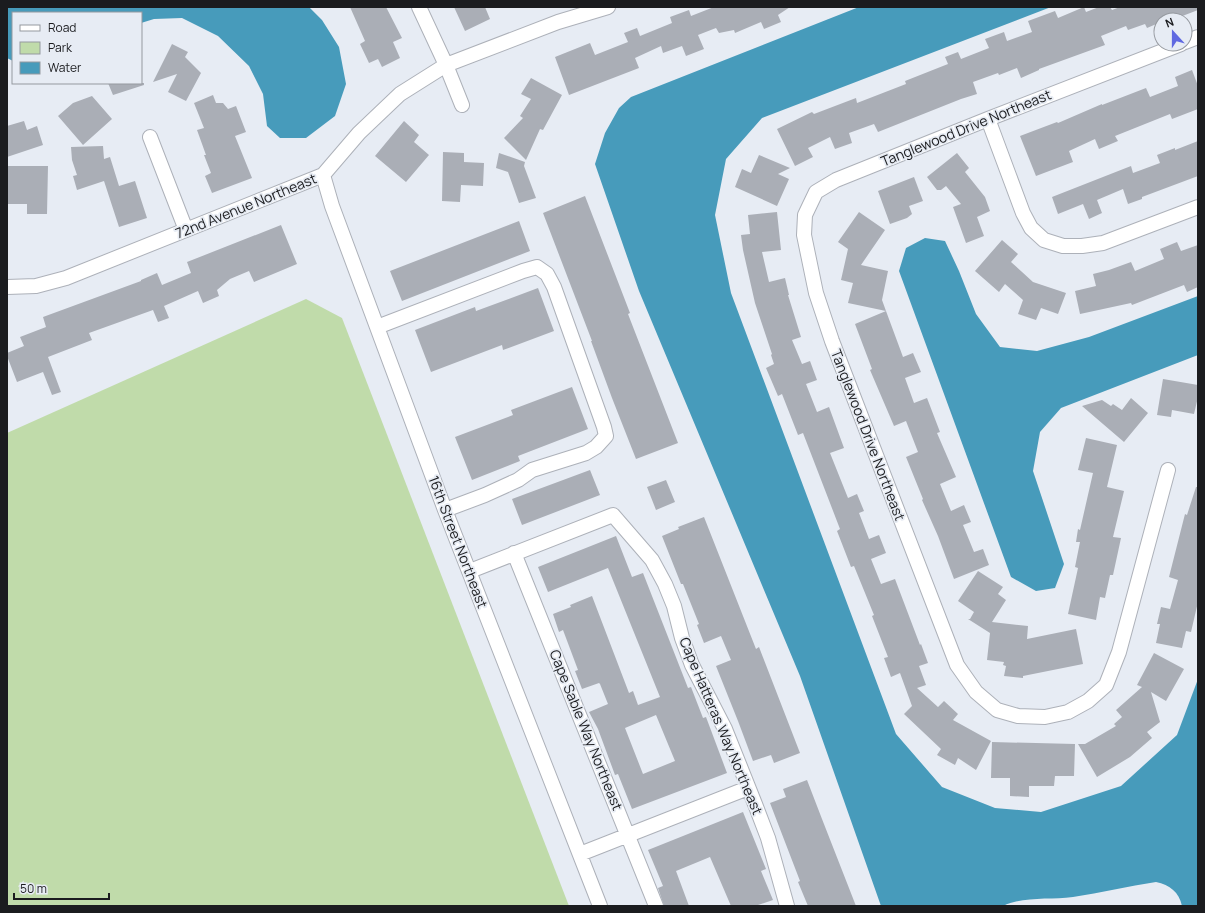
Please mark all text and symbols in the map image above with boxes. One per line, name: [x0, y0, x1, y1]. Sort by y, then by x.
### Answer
legend: [12, 12, 142, 84]
north arrow: [1153, 12, 1193, 52]
text: N: [1163, 14, 1176, 31]
text: Road: [48, 19, 76, 36]
text: Park: [48, 39, 73, 56]
text: Water: [48, 59, 82, 76]
street label: Tanglewood Drive Northeast: [878, 84, 1054, 170]
street label: 72nd Avenue Northeast: [172, 168, 320, 243]
street label: Tanglewood Drive Northeast: [827, 346, 910, 524]
street label: 16th Street Northeast: [424, 473, 493, 611]
street label: Cape Hatteras Way Northeast: [675, 634, 768, 818]
street label: Cape Sable Way Northeast: [546, 647, 628, 813]
scale bar: [14, 875, 109, 901]
text: 50 m: [20, 880, 47, 897]

